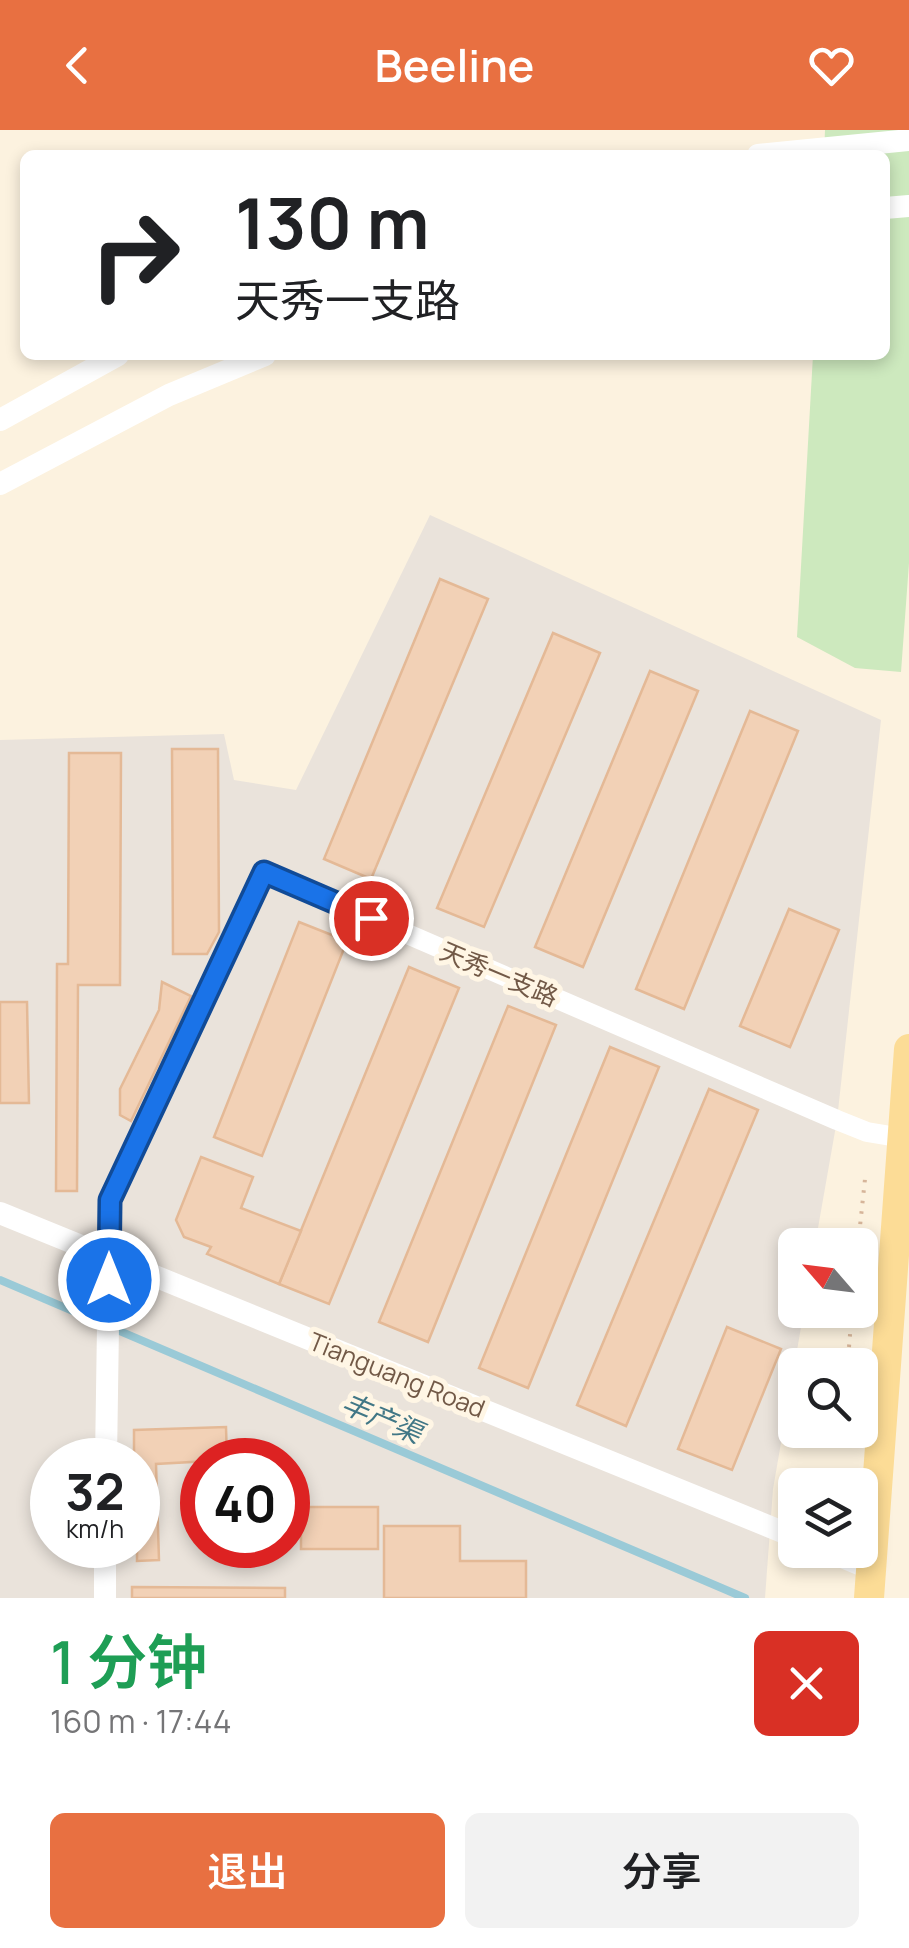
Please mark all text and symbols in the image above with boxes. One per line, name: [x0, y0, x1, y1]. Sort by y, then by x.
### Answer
text: Beeline: [375, 34, 534, 96]
icon: back: [50, 38, 105, 93]
icon: heart: [804, 38, 859, 93]
text: 130 m: [235, 174, 429, 270]
icon: right: [70, 190, 200, 320]
text: 天秀一支路: [235, 269, 460, 331]
pin: [329, 876, 414, 961]
icon: arrive: [344, 891, 399, 946]
street label: 天秀一支路: [435, 933, 564, 1014]
position arrow: [57, 1228, 161, 1332]
north arrow: [778, 1228, 878, 1328]
map controls: [778, 1228, 878, 1568]
street label: Tianguang Road: [304, 1323, 490, 1426]
button: search: [778, 1348, 878, 1448]
water label: 丰产渠: [336, 1383, 432, 1453]
speed limit sign: 40: [180, 1438, 310, 1568]
text: 32: [66, 1457, 124, 1525]
button: layers: [778, 1468, 878, 1568]
text: km/h: [66, 1511, 124, 1546]
text: 1 分钟: [50, 1620, 207, 1702]
button: close: [754, 1631, 859, 1736]
text: 160 m · 17:44: [50, 1699, 232, 1743]
button: 退出: [50, 1813, 445, 1928]
button: 分享: [465, 1813, 859, 1928]

